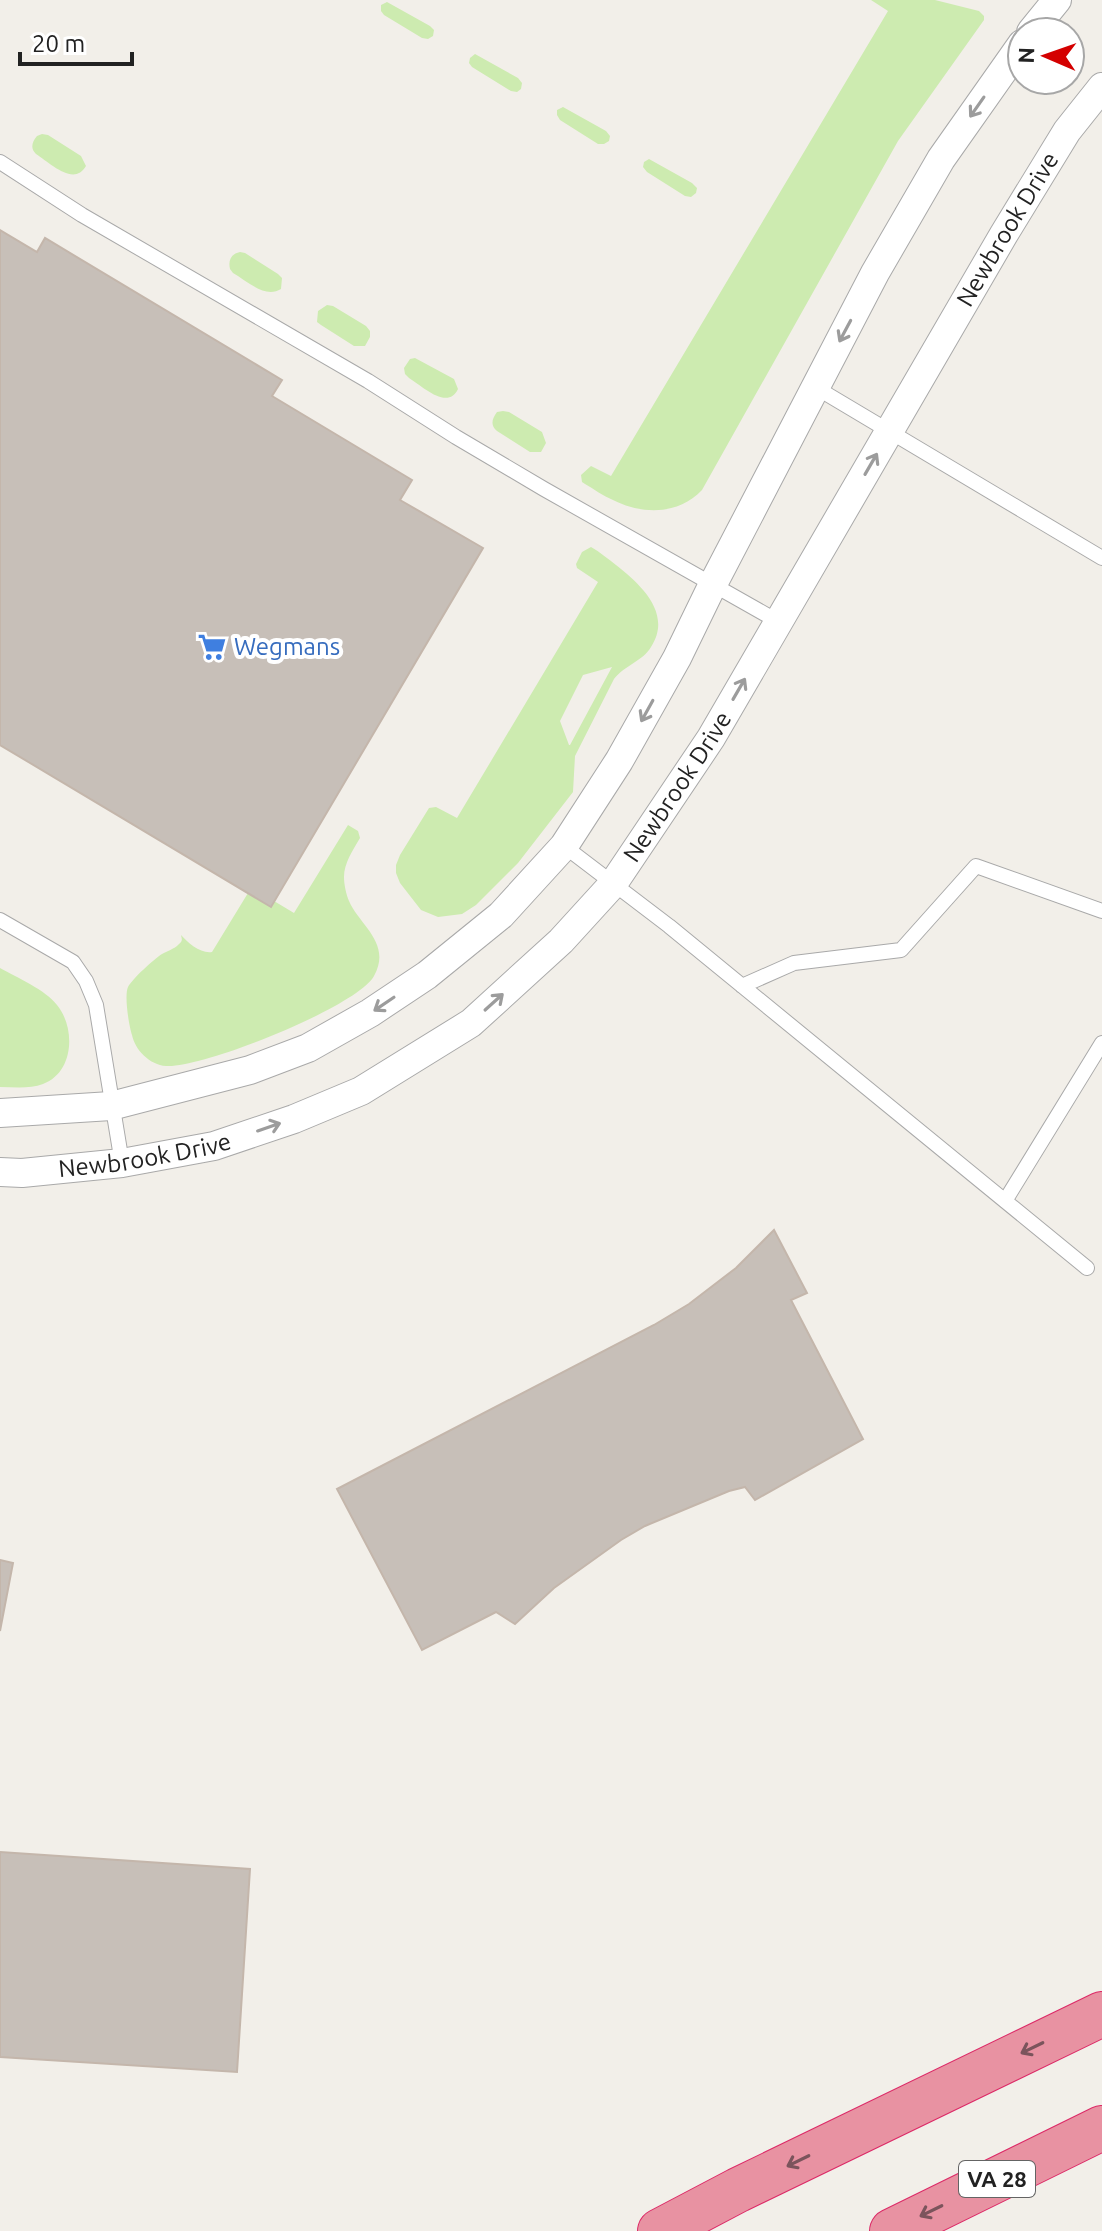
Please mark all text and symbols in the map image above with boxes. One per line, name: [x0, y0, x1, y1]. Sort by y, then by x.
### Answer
scale bar: [20, 16, 132, 66]
north arrow: [1006, 16, 1086, 96]
text: 20 m: [32, 30, 85, 57]
text: N: [1013, 47, 1038, 64]
one-way arrow: [969, 96, 985, 118]
street label: Newbrook Drive: [951, 147, 1064, 311]
one-way arrow: [836, 319, 852, 342]
one-way arrow: [863, 453, 879, 476]
supermarket icon: Wegmans: [197, 632, 227, 662]
place label: Wegmans: [234, 633, 340, 660]
one-way arrow: [731, 678, 747, 701]
one-way arrow: [639, 698, 655, 722]
street label: Newbrook Drive: [618, 707, 736, 867]
one-way arrow: [484, 993, 504, 1011]
one-way arrow: [373, 996, 395, 1012]
one-way arrow: [256, 1119, 281, 1134]
street label: Newbrook Drive: [57, 1127, 234, 1182]
one-way arrow: [1020, 2041, 1044, 2056]
one-way arrow: [786, 2154, 810, 2169]
road number: VA 28: [959, 2161, 1035, 2197]
one-way arrow: [920, 2204, 944, 2220]

